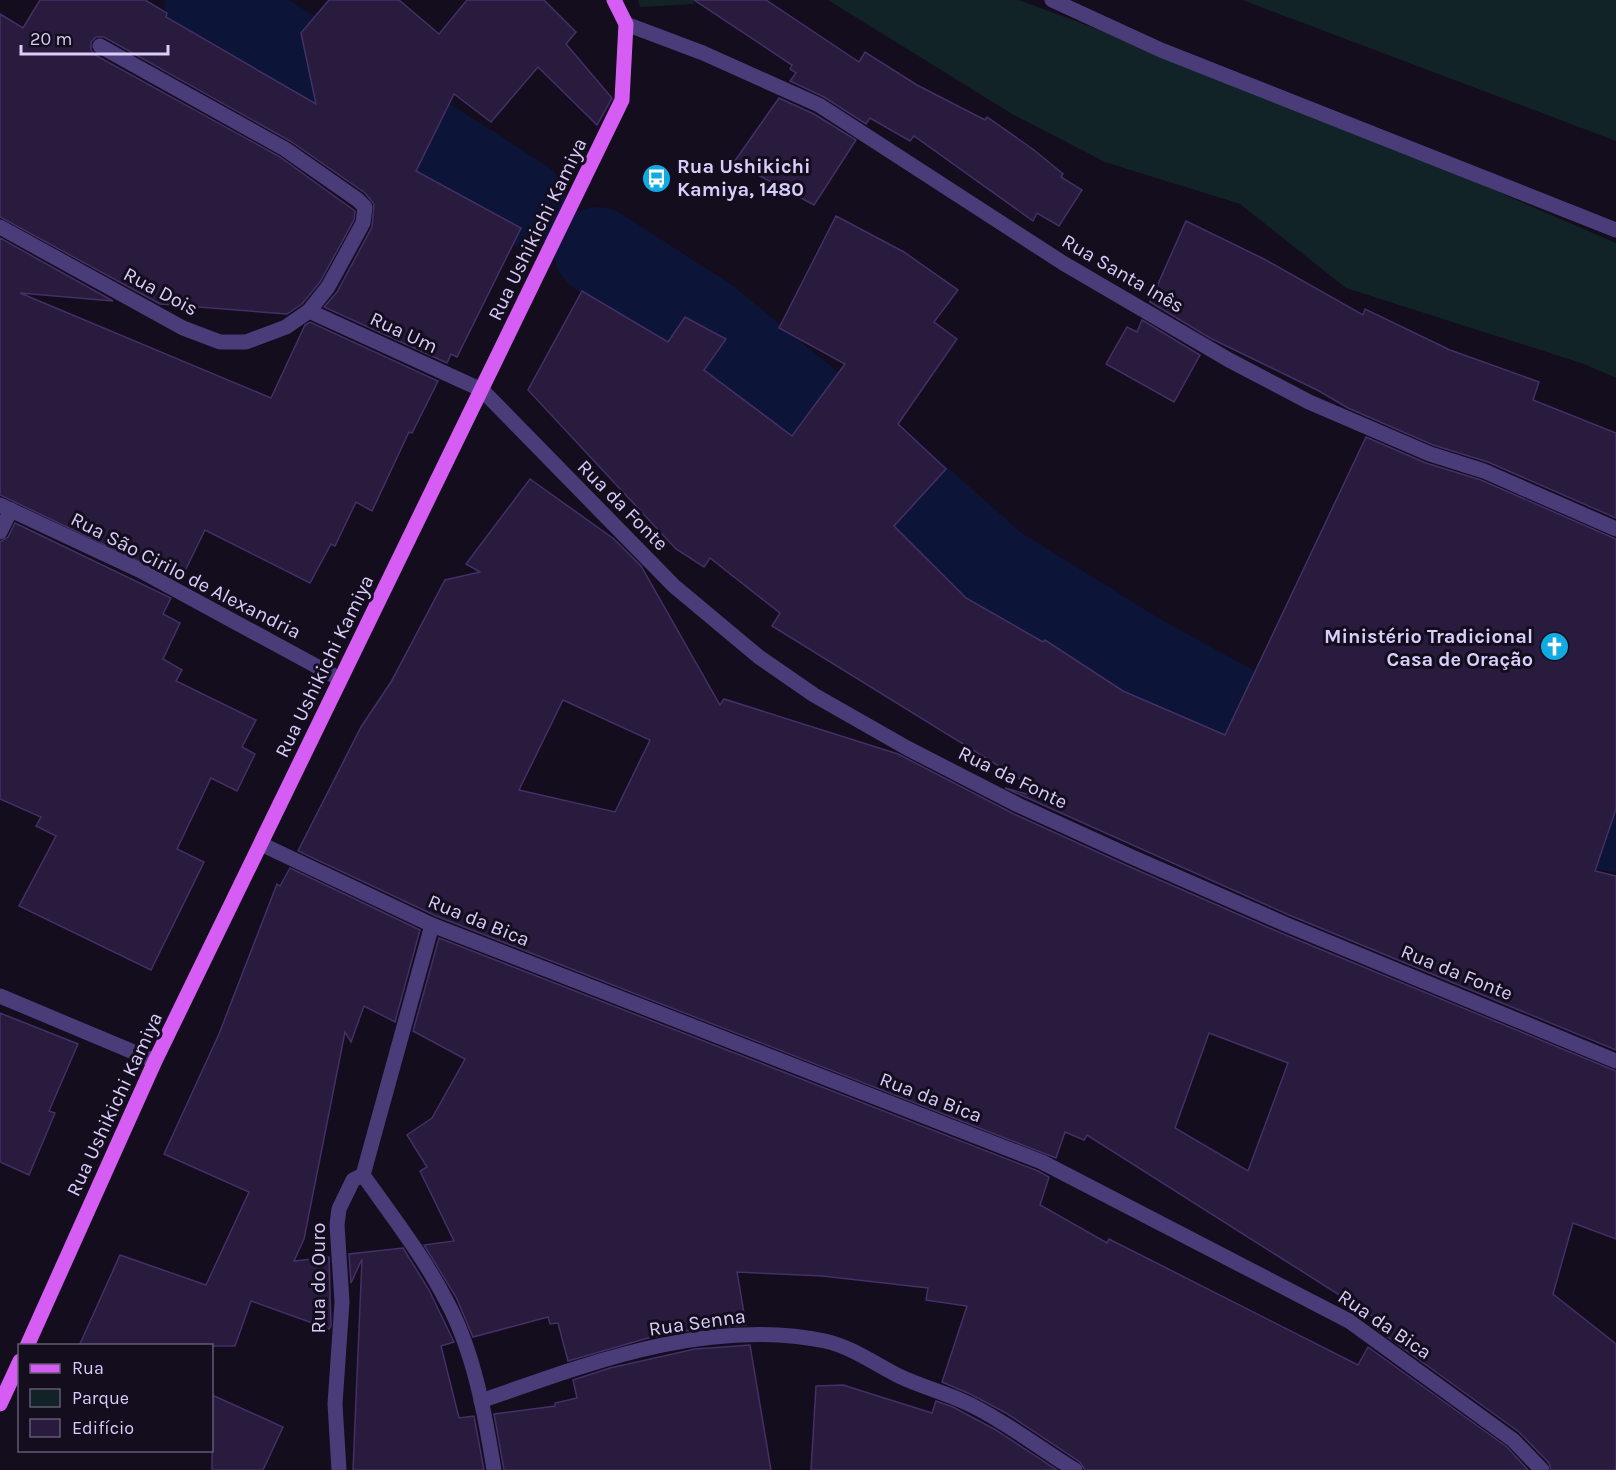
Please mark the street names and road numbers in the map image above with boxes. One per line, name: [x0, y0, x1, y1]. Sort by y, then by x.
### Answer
street label: Rua Ushikichi Kamiya: [483, 134, 592, 324]
street label: Rua Santa Inês: [1058, 229, 1188, 318]
street label: Rua Dois: [120, 262, 202, 321]
street label: Rua Um: [366, 307, 441, 358]
street label: Rua da Fonte: [573, 455, 673, 555]
street label: Rua São Cirilo de Alexandria: [67, 507, 305, 644]
street label: Rua Ushikichi Kamiya: [270, 571, 379, 761]
street label: Rua da Fonte: [955, 741, 1071, 814]
street label: Rua da Bica: [425, 890, 533, 951]
street label: Rua da Fonte: [1398, 940, 1516, 1005]
street label: Rua Ushikichi Kamiya: [62, 1009, 167, 1200]
street label: Rua da Bica: [877, 1067, 985, 1127]
street label: Rua do Ouro: [307, 1223, 330, 1333]
street label: Rua da Bica: [1334, 1285, 1436, 1364]
street label: Rua Senna: [647, 1304, 747, 1341]

